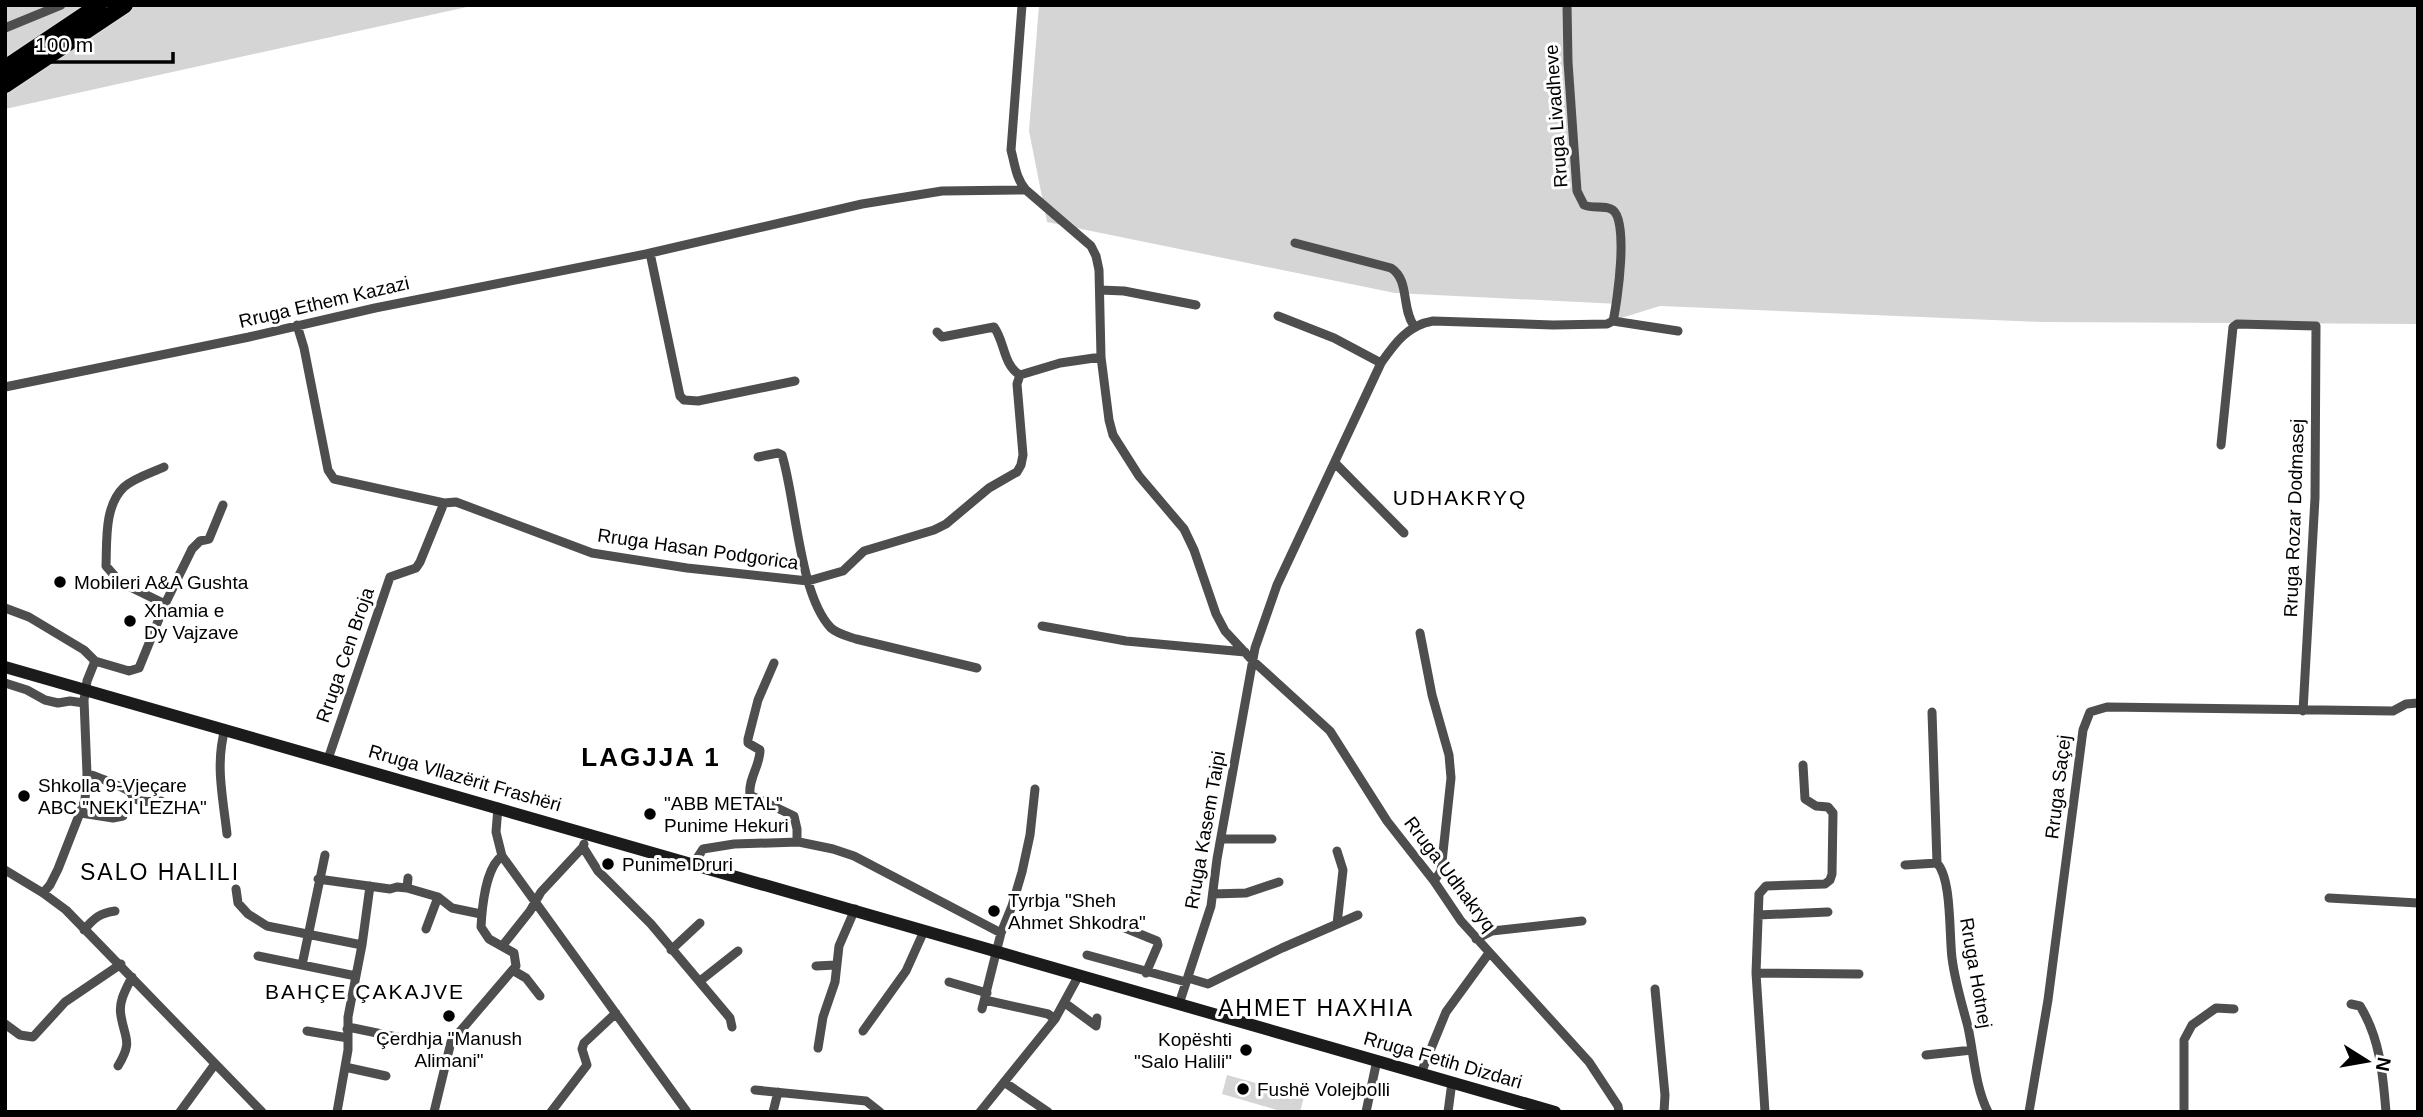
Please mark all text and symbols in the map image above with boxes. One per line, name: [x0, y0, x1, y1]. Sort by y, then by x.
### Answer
scale bar: [24, 21, 173, 65]
text: 100 m: [35, 33, 93, 56]
street label: Rruga Livadheve: [1541, 44, 1571, 188]
street label: Rruga Ethem Kazazi: [237, 272, 411, 332]
street label: Rruga Rozar Dodmasej: [2280, 418, 2308, 618]
district label: UDHAKRYQ: [1393, 486, 1527, 509]
street label: Rruga Hasan Podgorica: [596, 524, 800, 574]
place label: Mobileri A&A Gushta: [74, 572, 249, 593]
marker: Mobileri A&A Gushta: [52, 574, 68, 590]
street label: Rruga Cen Broja: [312, 584, 378, 725]
place label: Xhamia e Dy Vajzave: [144, 600, 239, 643]
marker: Xhamia e Dy Vajzave: [122, 613, 138, 629]
street label: Rruga Saçej: [2041, 734, 2075, 840]
street label: Rruga Vllazërit Frashëri: [366, 740, 564, 816]
district label: LAGJJA 1: [581, 742, 721, 772]
street label: Rruga Kasem Taipi: [1181, 749, 1229, 911]
place label: Shkolla 9-Vjeçare ABC "NEKI LEZHA": [38, 775, 207, 818]
marker: Shkolla 9-Vjeçare ABC "NEKI LEZHA": [16, 788, 32, 804]
place label: "ABB METAL" Punime Hekuri: [664, 793, 789, 836]
marker: "ABB METAL" Punime Hekuri: [642, 806, 658, 822]
street label: Rruga Udhakryq: [1400, 812, 1500, 936]
place label: Punime Druri: [622, 854, 733, 875]
marker: Punime Druri: [600, 856, 616, 872]
district label: SALO HALILI: [80, 859, 240, 885]
place label: Tyrbja "Sheh Ahmet Shkodra": [1008, 890, 1146, 933]
marker: Tyrbja "Sheh Ahmet Shkodra": [986, 903, 1002, 919]
street label: Rruga Hotnej: [1956, 916, 1996, 1030]
district label: BAHÇE ÇAKAJVE: [265, 980, 465, 1003]
district label: AHMET HAXHIA: [1218, 995, 1414, 1021]
marker: Çerdhja "Manush Alimani": [441, 1008, 457, 1024]
north arrow: [2332, 1026, 2402, 1096]
street label: Rruga Fetih Dizdari: [1361, 1027, 1525, 1093]
place label: Çerdhja "Manush Alimani": [376, 1028, 522, 1071]
place label: Kopështi "Salo Halili": [1134, 1029, 1232, 1072]
marker: Kopështi "Salo Halili": [1238, 1042, 1254, 1058]
text: N: [2372, 1055, 2395, 1073]
place label: Fushë Volejbolli: [1257, 1079, 1390, 1100]
marker: Fushë Volejbolli: [1235, 1081, 1251, 1097]

